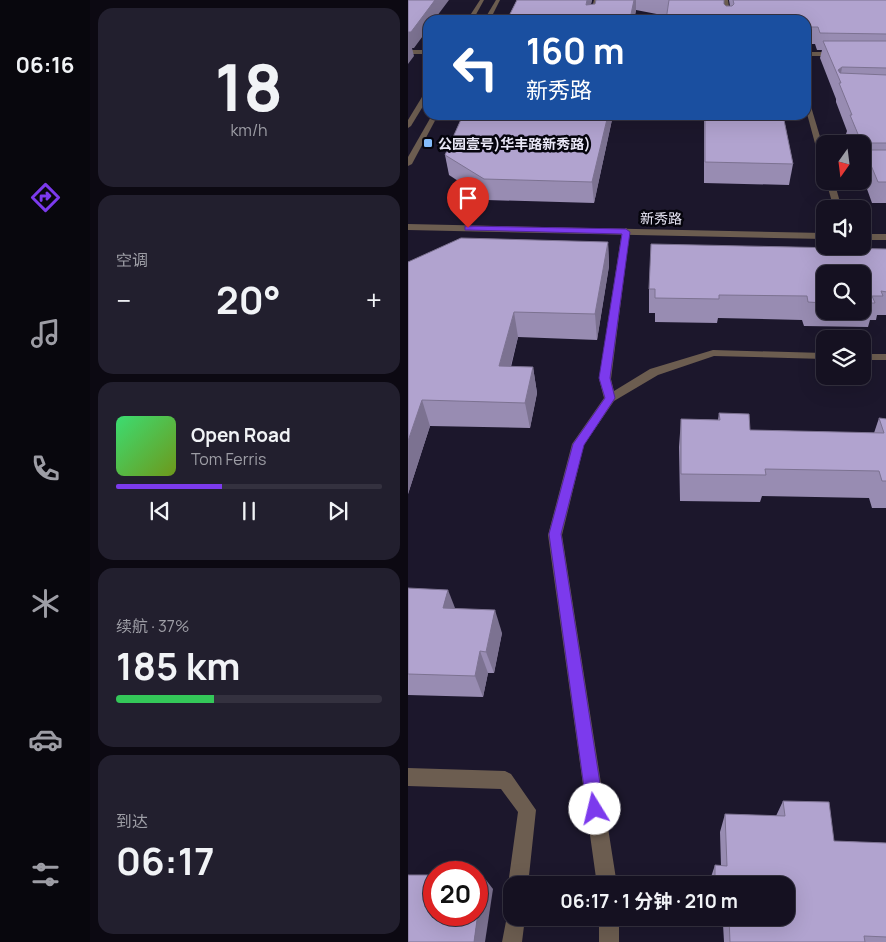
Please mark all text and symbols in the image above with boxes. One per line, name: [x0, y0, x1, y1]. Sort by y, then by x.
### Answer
text: 160 m: [526, 27, 625, 75]
icon: left: [443, 35, 508, 100]
text: 18: [215, 42, 283, 131]
text: 06:16: [16, 50, 75, 80]
text: 新秀路: [526, 75, 592, 105]
text: km/h: [230, 119, 268, 141]
place label: 公园壹号)华丰路新秀路): [438, 134, 591, 153]
north arrow: [816, 135, 870, 190]
map controls: [816, 135, 871, 385]
marker: 公园壹号)华丰路新秀路): [422, 137, 434, 149]
pin: [447, 177, 489, 228]
icon: directions: [28, 180, 63, 215]
icon: arrive: [454, 184, 482, 212]
button: sound: [816, 200, 871, 255]
street label: 新秀路: [640, 208, 682, 228]
text: 空调: [116, 249, 148, 271]
button: search: [816, 265, 871, 320]
text: 20°: [216, 273, 281, 325]
text: −: [116, 281, 131, 319]
text: +: [366, 281, 382, 319]
icon: music: [28, 316, 63, 351]
button: layers: [816, 330, 871, 385]
text: Open Road: [191, 422, 291, 448]
text: Tom Ferris: [191, 448, 266, 470]
icon: phone: [28, 451, 63, 486]
icon: previous: [146, 497, 174, 525]
icon: pause: [235, 497, 263, 525]
icon: next: [324, 497, 352, 525]
icon: climate: [28, 586, 63, 621]
text: 续航 · 37%: [116, 615, 189, 637]
text: 185 km: [116, 639, 240, 691]
icon: car: [28, 722, 63, 757]
position arrow: [568, 782, 620, 834]
text: 到达: [116, 810, 148, 832]
text: 06:17: [116, 834, 215, 886]
icon: filters: [28, 857, 63, 892]
speed limit sign: 20: [423, 861, 488, 926]
text: 06:17 · 1 分钟 · 210 m: [560, 888, 738, 914]

